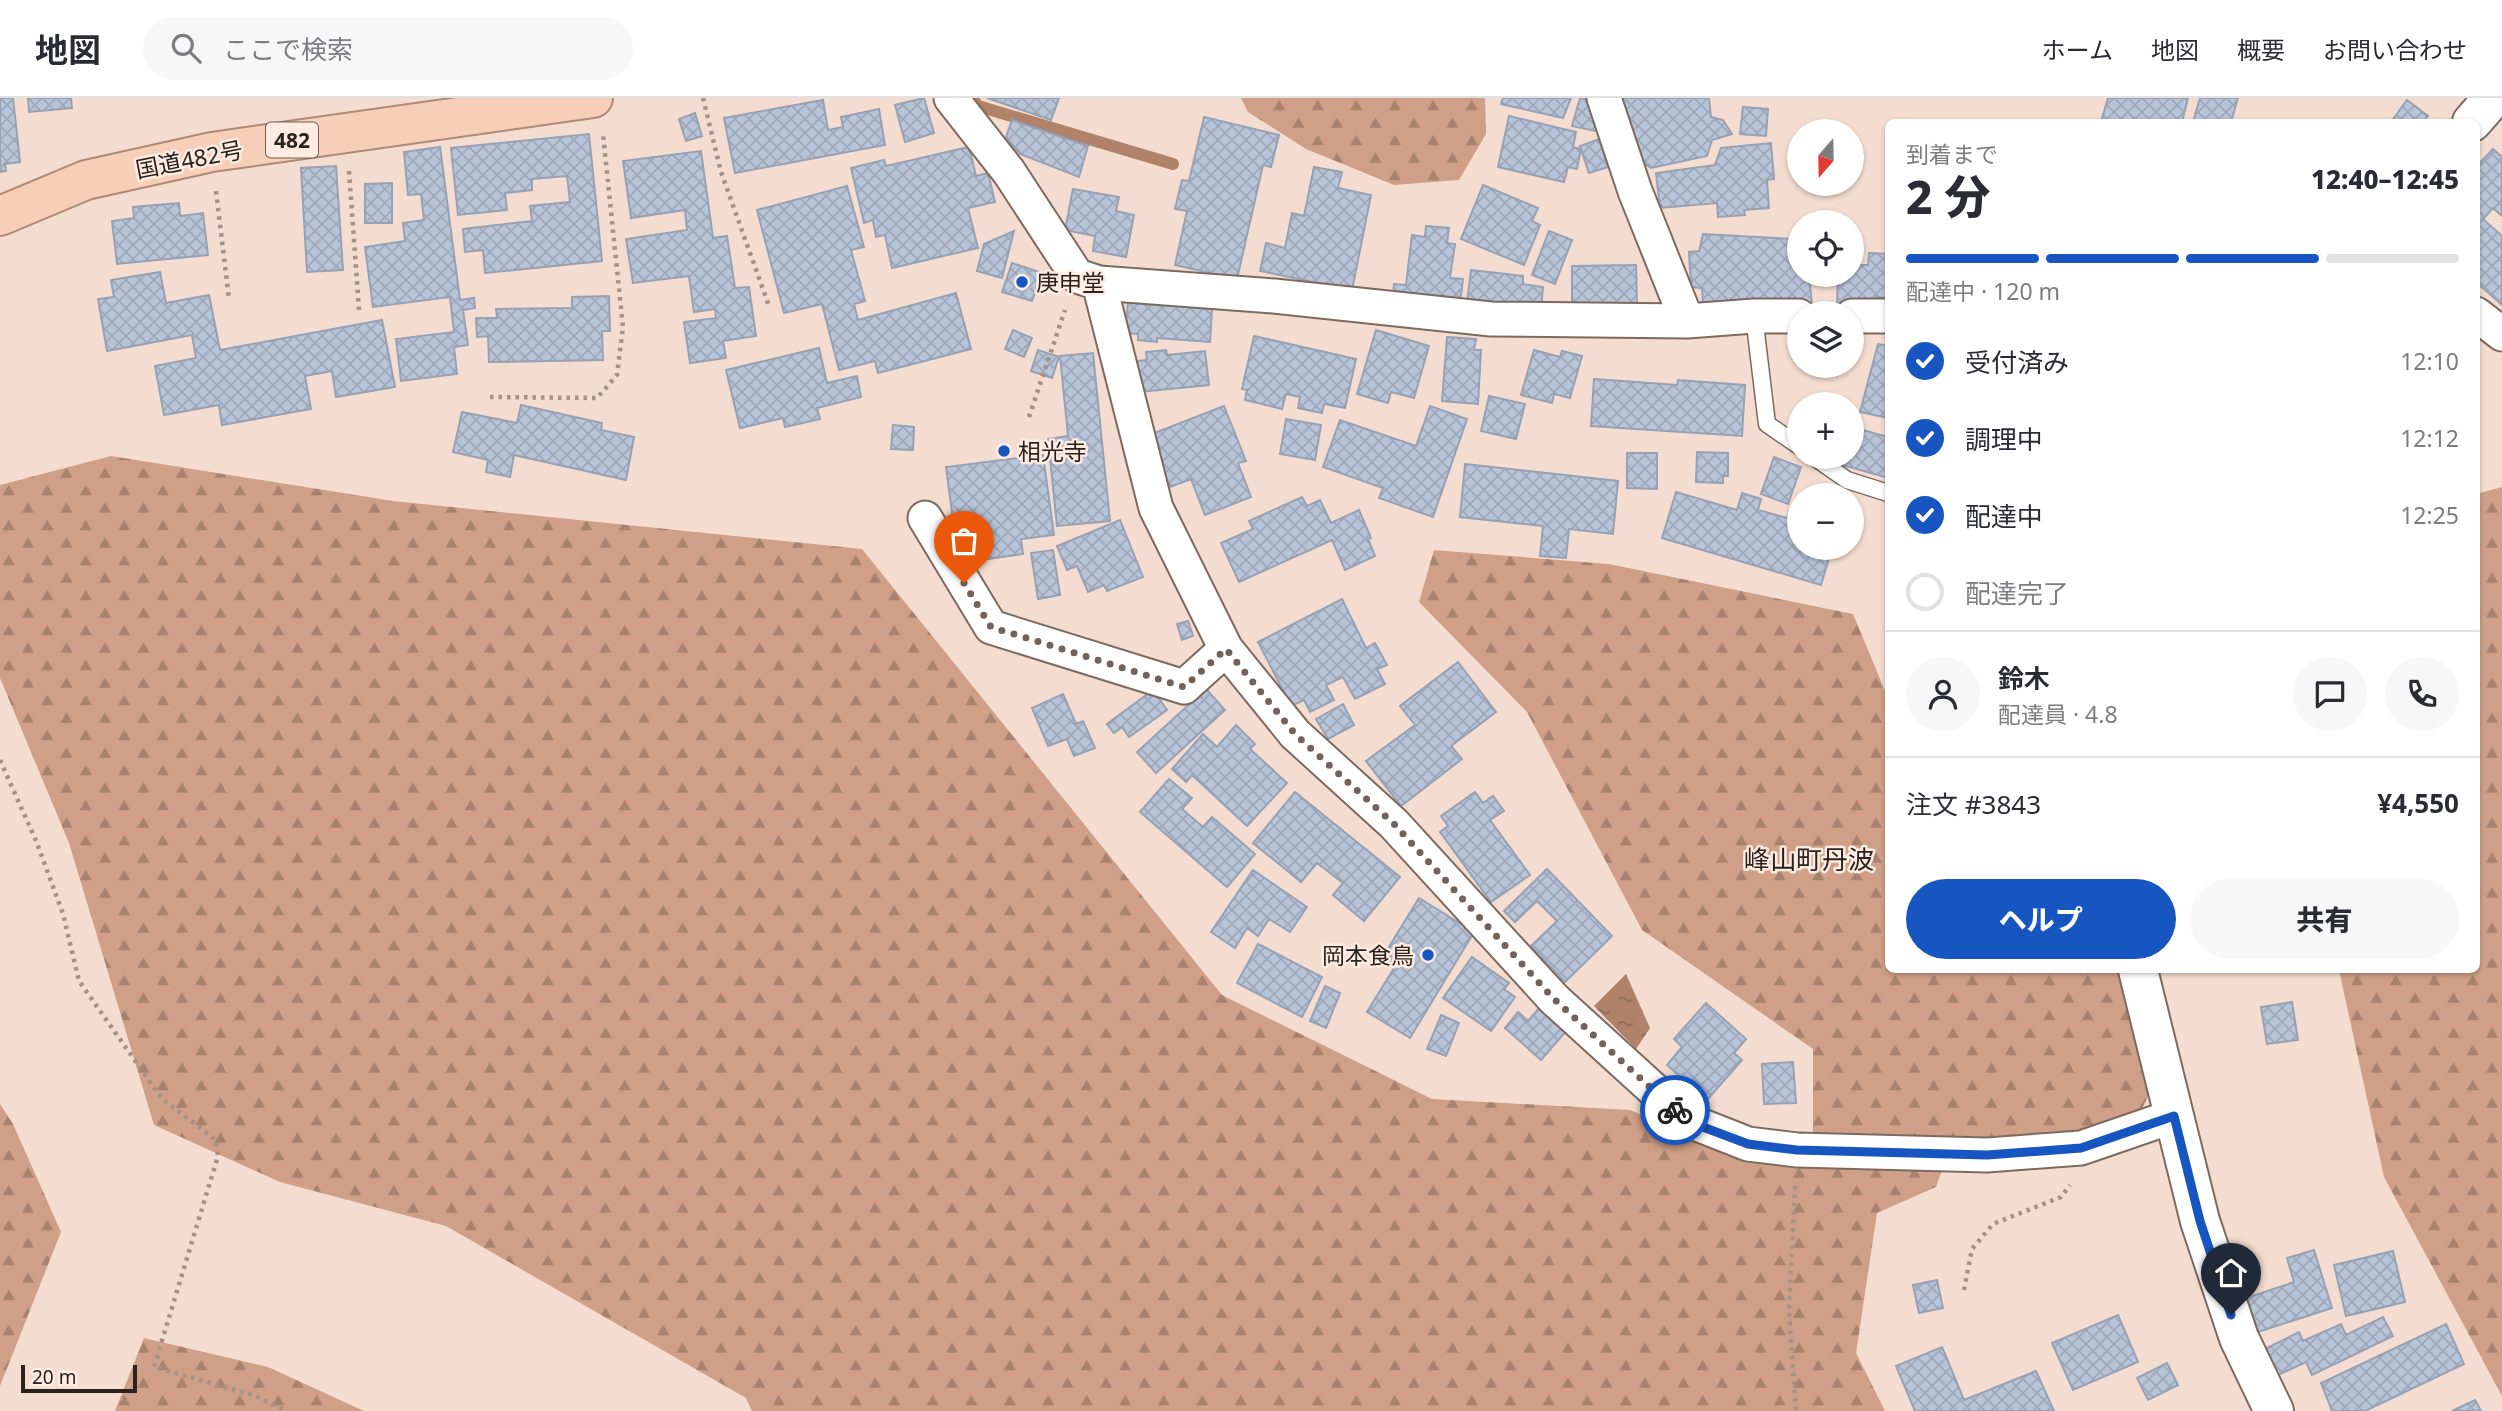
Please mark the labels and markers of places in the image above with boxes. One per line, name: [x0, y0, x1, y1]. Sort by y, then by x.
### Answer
place label: 庚申堂: [1036, 266, 1105, 298]
marker: 庚申堂: [1014, 274, 1030, 290]
place label: 相光寺: [1018, 435, 1087, 467]
marker: 相光寺: [996, 443, 1012, 459]
pin: [934, 511, 994, 583]
place label: 岡本食鳥: [1322, 939, 1414, 971]
marker: 岡本食鳥: [1420, 947, 1436, 963]
pin: [2201, 1243, 2261, 1315]

